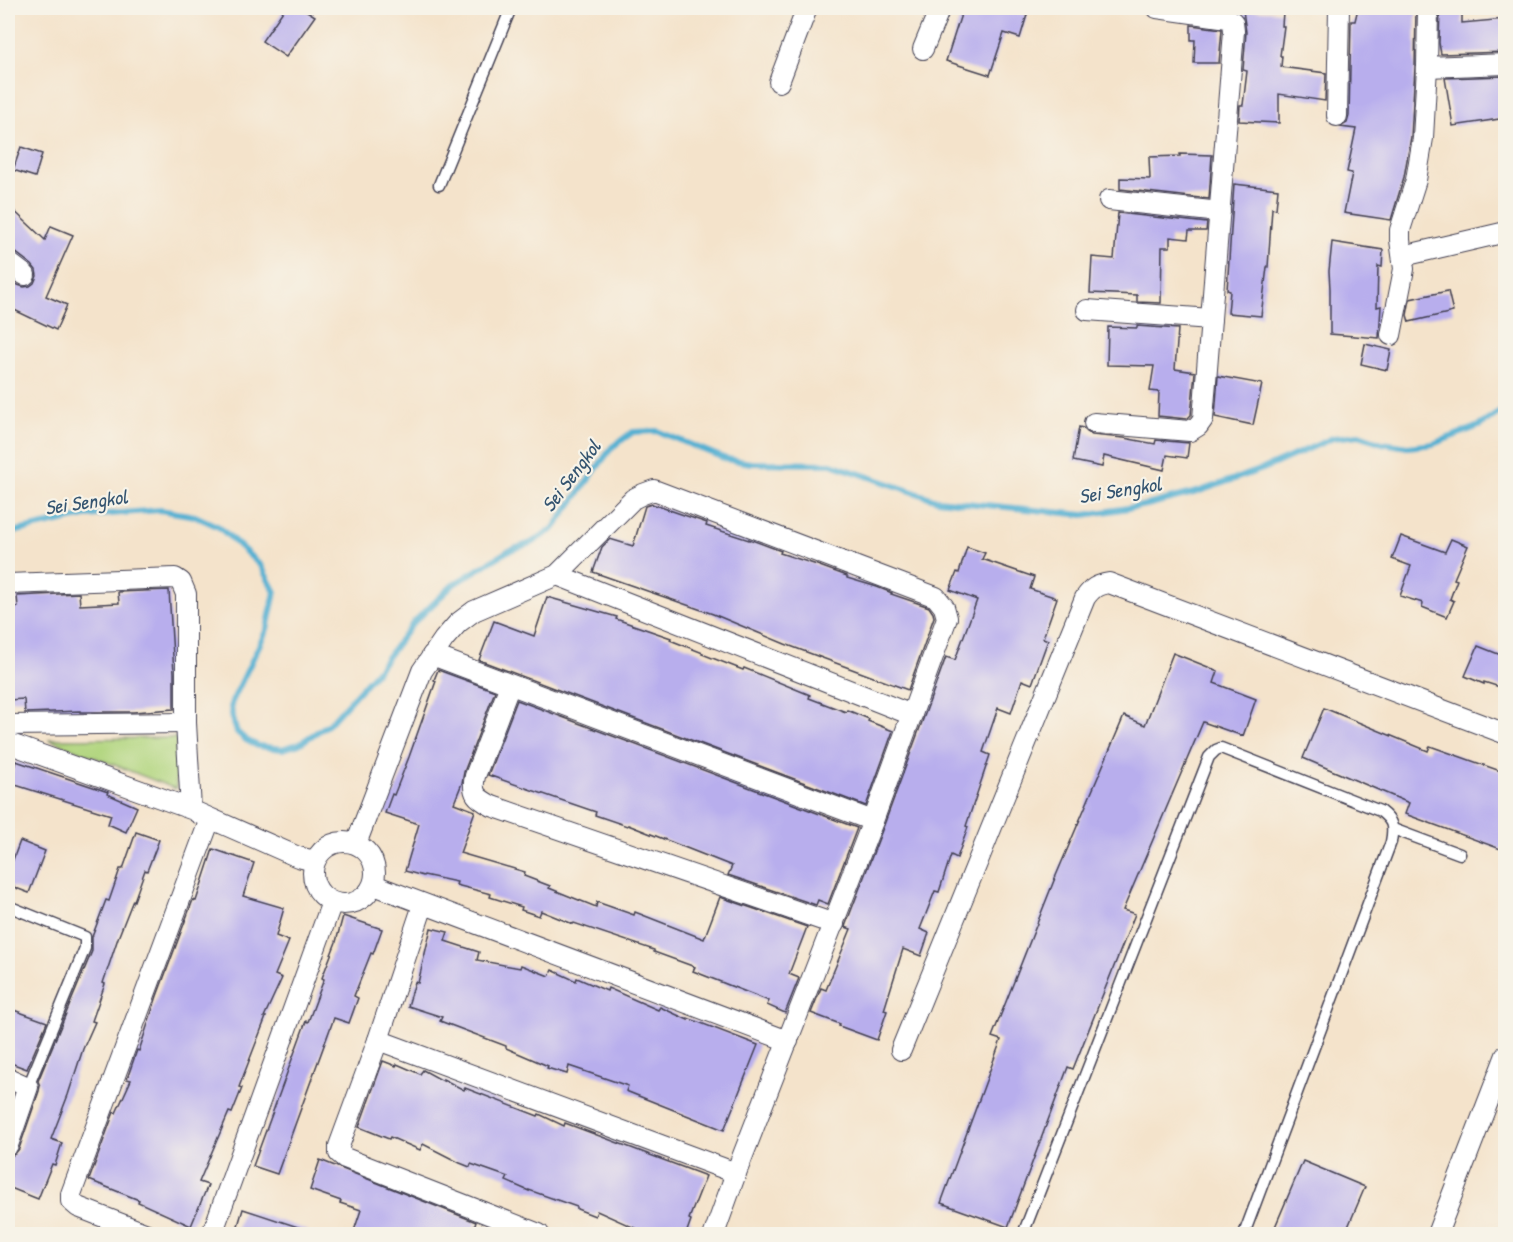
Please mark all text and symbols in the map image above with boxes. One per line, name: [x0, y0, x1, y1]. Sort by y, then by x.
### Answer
water label: Sei Sengkol: [535, 433, 608, 518]
water label: Sei Sengkol: [1077, 469, 1165, 510]
water label: Sei Sengkol: [43, 482, 131, 522]

